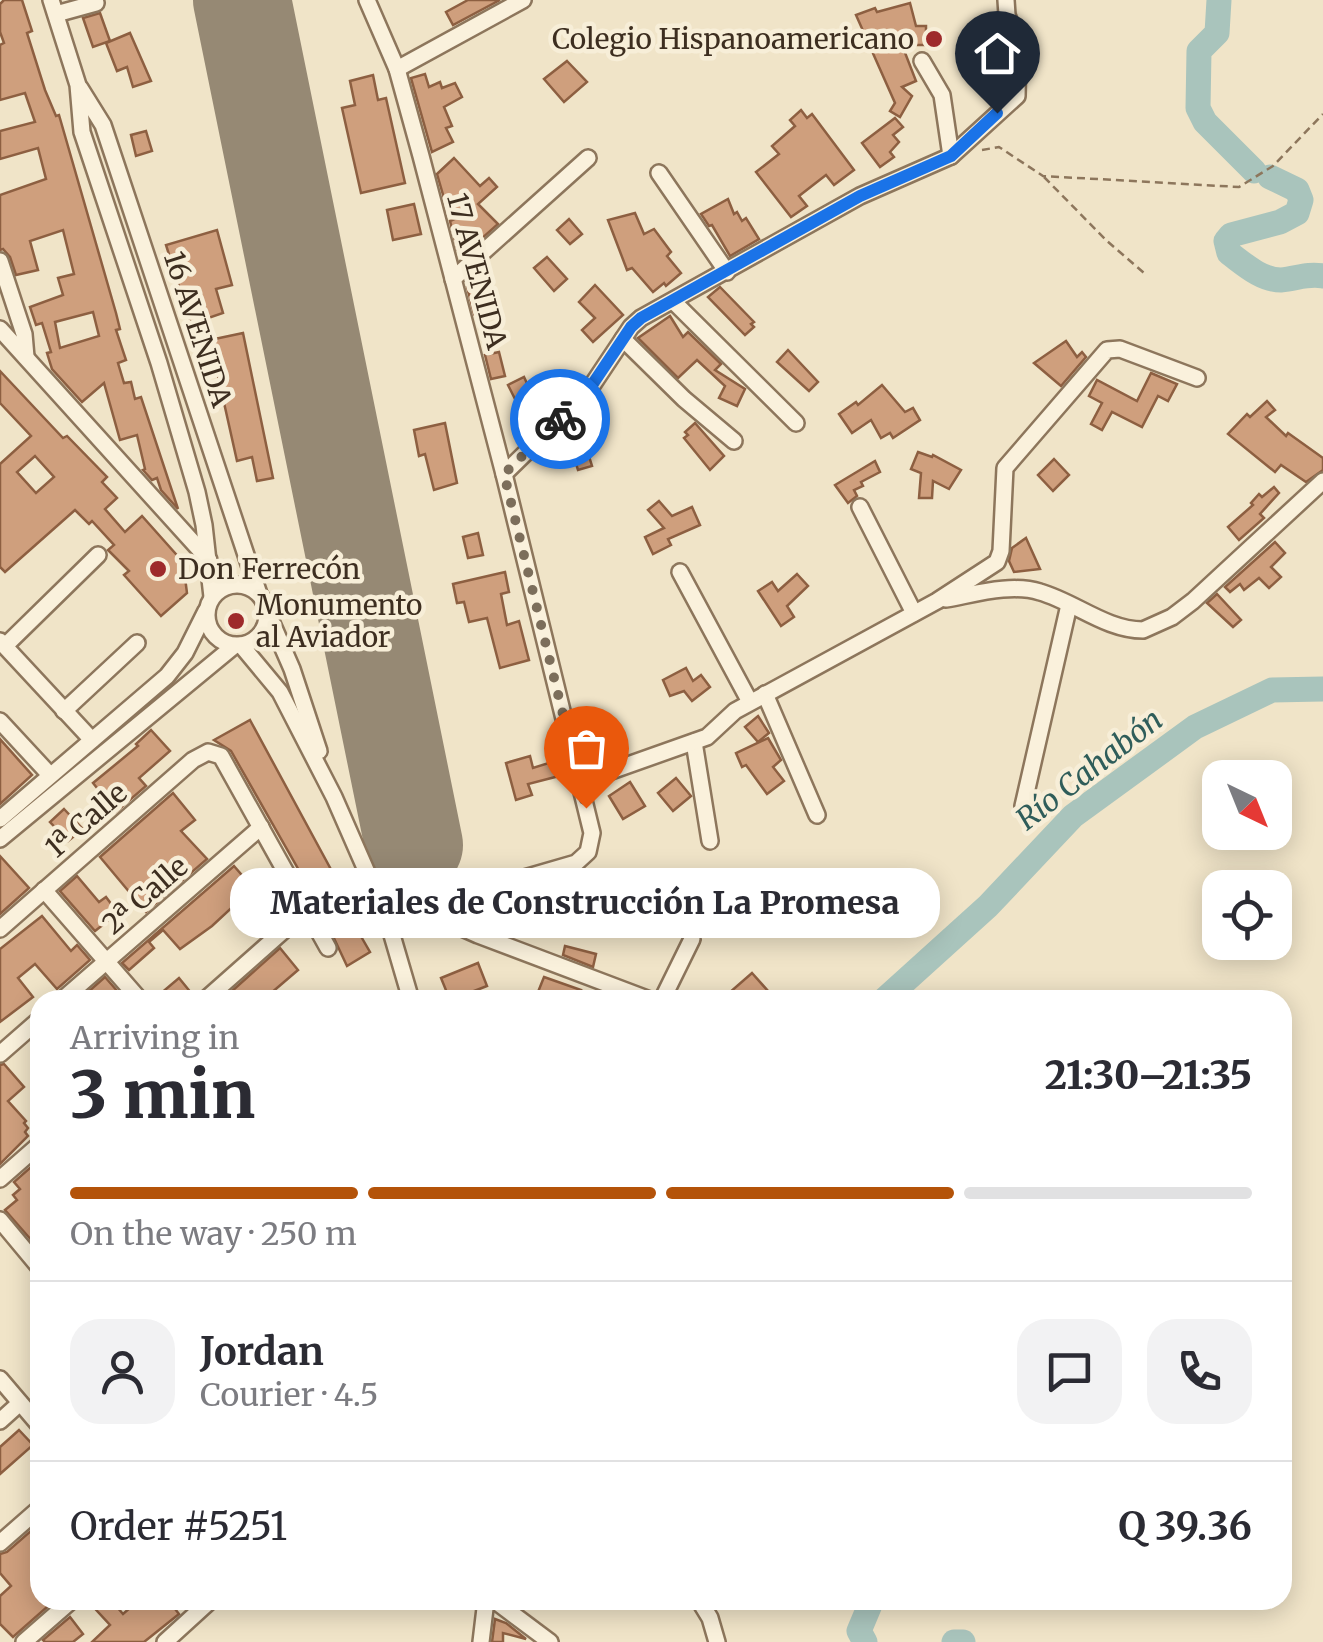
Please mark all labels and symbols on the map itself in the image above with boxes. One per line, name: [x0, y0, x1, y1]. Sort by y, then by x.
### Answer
pin: [955, 11, 1040, 114]
place label: Colegio Hispanoamericano: [552, 21, 914, 57]
marker: Colegio Hispanoamericano: [923, 28, 945, 50]
street label: 17 AVENIDA: [439, 189, 515, 353]
street label: 16 AVENIDA: [156, 247, 240, 412]
courier: [510, 369, 610, 469]
place label: Don Ferrecón: [178, 551, 360, 587]
marker: Don Ferrecón: [147, 558, 169, 580]
place label: Monumento al Aviador: [256, 587, 422, 655]
marker: Monumento al Aviador: [225, 610, 247, 632]
water label: Río Cahabón: [1008, 700, 1170, 838]
pin: [544, 706, 629, 809]
north arrow: [1202, 760, 1292, 850]
street label: 1ª Calle: [38, 775, 134, 865]
street label: 2ª Calle: [95, 848, 195, 942]
callout: Materiales de Construcción La Promesa: [231, 868, 941, 938]

